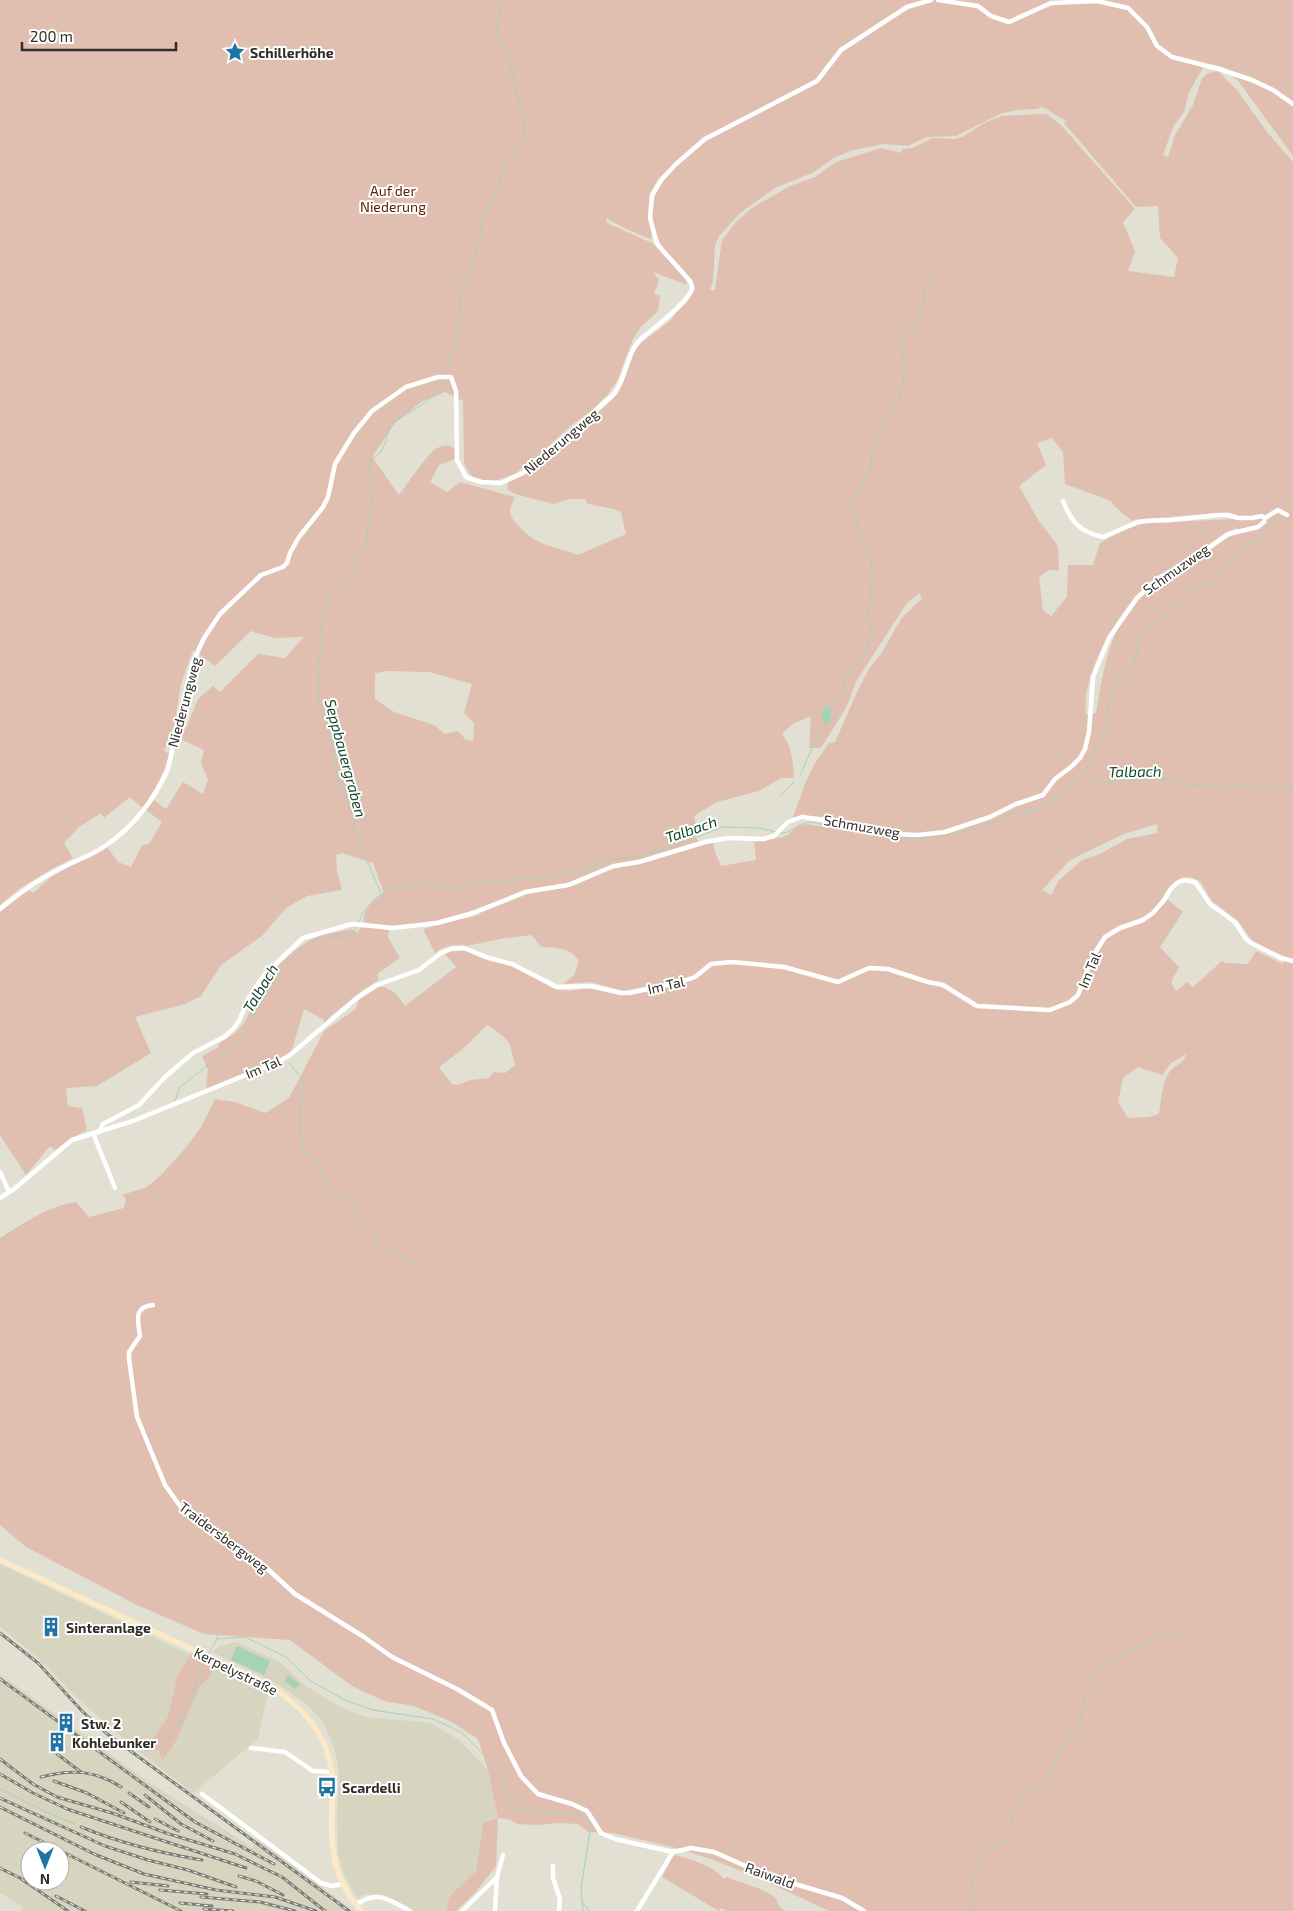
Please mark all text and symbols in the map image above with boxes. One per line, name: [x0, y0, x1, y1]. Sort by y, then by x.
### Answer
scale bar: [22, 20, 176, 52]
text: 200 m: [30, 27, 73, 45]
place icon: Schillerhöhe: [224, 41, 246, 63]
place label: Schillerhöhe: [250, 44, 334, 61]
park label: Auf der Niederung: [360, 182, 426, 215]
street label: Niederungweg: [520, 405, 602, 477]
street label: Schmuzweg: [1140, 540, 1213, 598]
street label: Niederungweg: [164, 655, 204, 749]
water label: Seppbauergraben: [322, 697, 370, 819]
water label: Talbach: [1108, 762, 1162, 780]
street label: Schmuzweg: [823, 811, 902, 841]
water label: Talbach: [663, 812, 719, 846]
street label: Im Tal: [1074, 949, 1104, 991]
water label: Talbach: [239, 961, 281, 1015]
street label: Im Tal: [646, 972, 687, 997]
street label: Im Tal: [242, 1052, 284, 1082]
street label: Traidersbergweg: [176, 1498, 272, 1576]
building icon: Sinteranlage: [40, 1616, 62, 1638]
place label: Sinteranlage: [66, 1619, 151, 1636]
street label: Kerpelystraße: [191, 1643, 281, 1699]
building icon: Stw. 2: [55, 1712, 77, 1734]
place label: Stw. 2: [81, 1715, 121, 1732]
building icon: Kohlebunker: [46, 1731, 68, 1753]
place label: Kohlebunker: [72, 1734, 156, 1751]
bus stop icon: Scardelli: [316, 1776, 338, 1798]
place label: Scardelli: [342, 1779, 401, 1796]
north arrow: [20, 1841, 70, 1891]
street label: Raiwald: [743, 1858, 797, 1892]
text: N: [40, 1871, 50, 1888]

